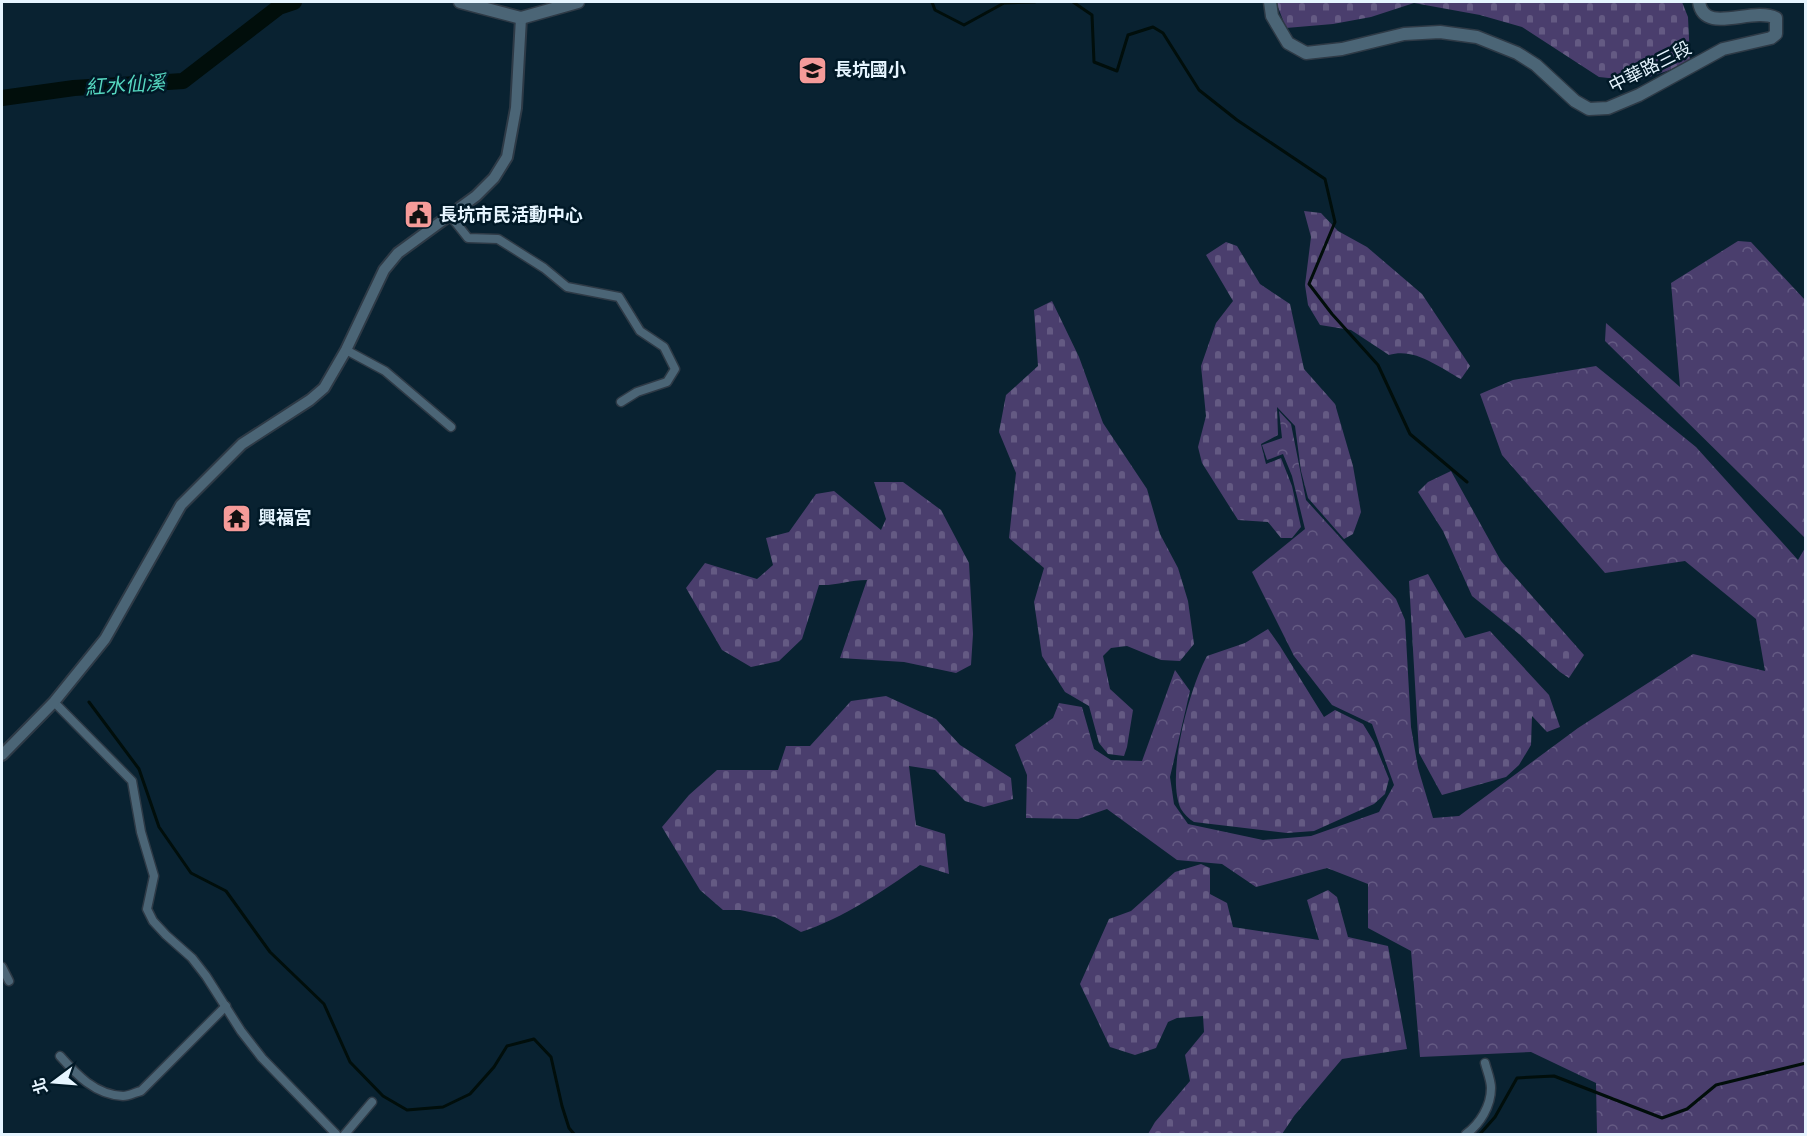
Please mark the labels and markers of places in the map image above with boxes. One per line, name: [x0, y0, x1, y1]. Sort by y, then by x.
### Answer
school or university icon: 長坑國小: [797, 54, 829, 86]
place label: 長坑國小: [834, 60, 906, 80]
public building icon: 長坑市民活動中心: [402, 199, 434, 231]
place label: 長坑市民活動中心: [439, 205, 583, 225]
temple icon: 興福宮: [221, 502, 253, 534]
place label: 興福宮: [258, 508, 312, 528]

